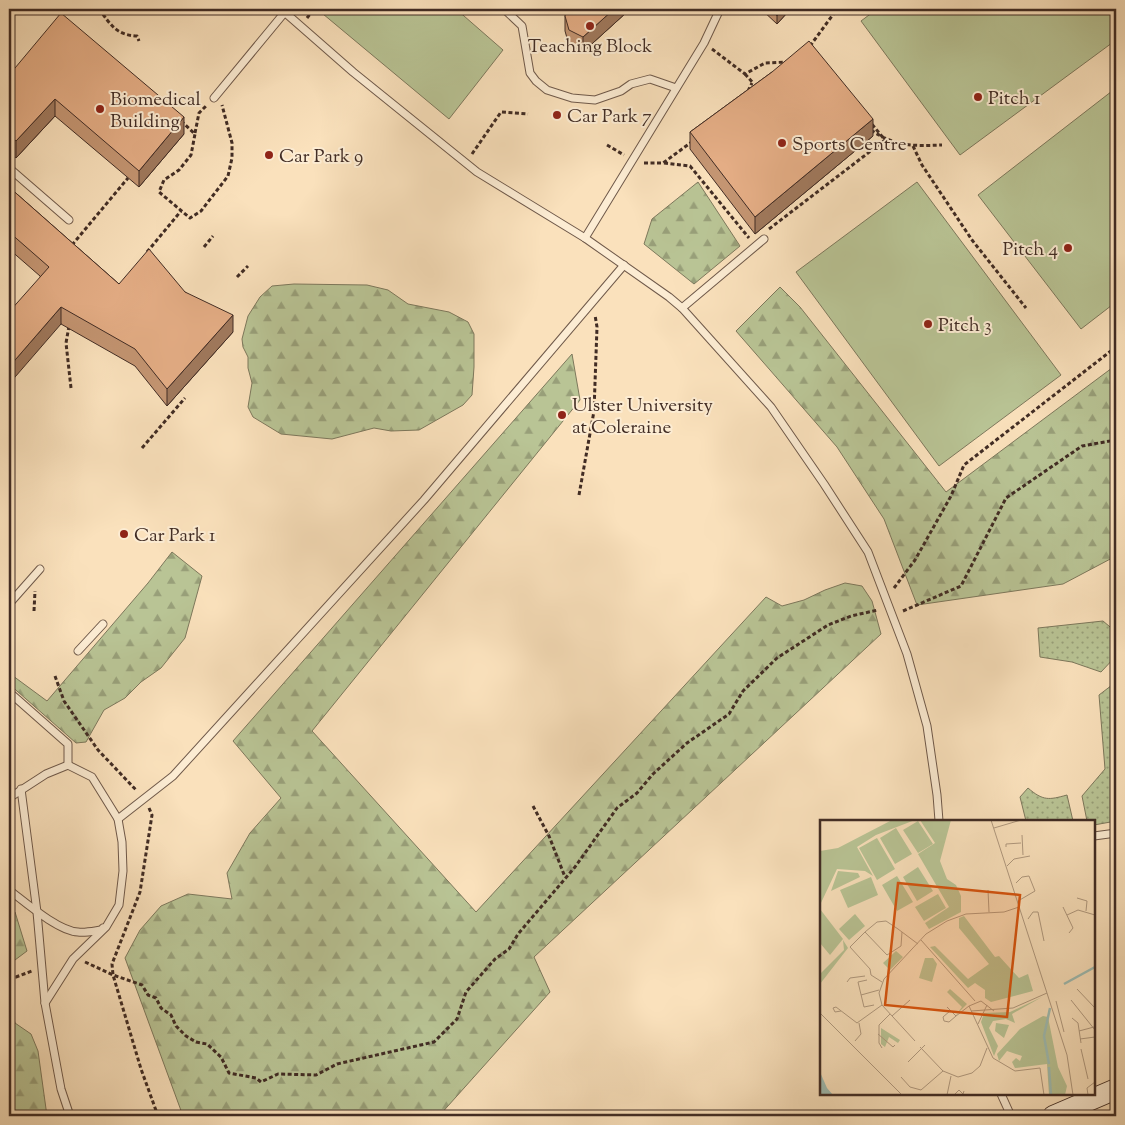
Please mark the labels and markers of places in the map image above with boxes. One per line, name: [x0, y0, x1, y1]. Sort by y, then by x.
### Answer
marker: Teaching Block: [584, 20, 596, 32]
place label: Teaching Block: [528, 34, 653, 61]
place label: Pitch 1: [988, 86, 1041, 113]
place label: Biomedical Building: [110, 87, 201, 136]
marker: Pitch 1: [972, 91, 984, 103]
marker: Biomedical Building: [94, 103, 106, 115]
place label: Car Park 7: [567, 104, 652, 131]
marker: Car Park 7: [551, 109, 563, 121]
place label: Sports Centre: [792, 132, 907, 159]
marker: Sports Centre: [776, 137, 788, 149]
place label: Car Park 9: [279, 144, 363, 171]
marker: Car Park 9: [263, 149, 275, 161]
place label: Pitch 4: [1002, 237, 1058, 264]
marker: Pitch 4: [1062, 242, 1074, 254]
place label: Pitch 3: [938, 313, 992, 340]
marker: Pitch 3: [922, 318, 934, 330]
place label: Ulster University at Coleraine: [572, 393, 713, 442]
marker: Ulster University at Coleraine: [556, 409, 568, 421]
place label: Car Park 1: [134, 523, 216, 550]
marker: Car Park 1: [118, 528, 130, 540]

